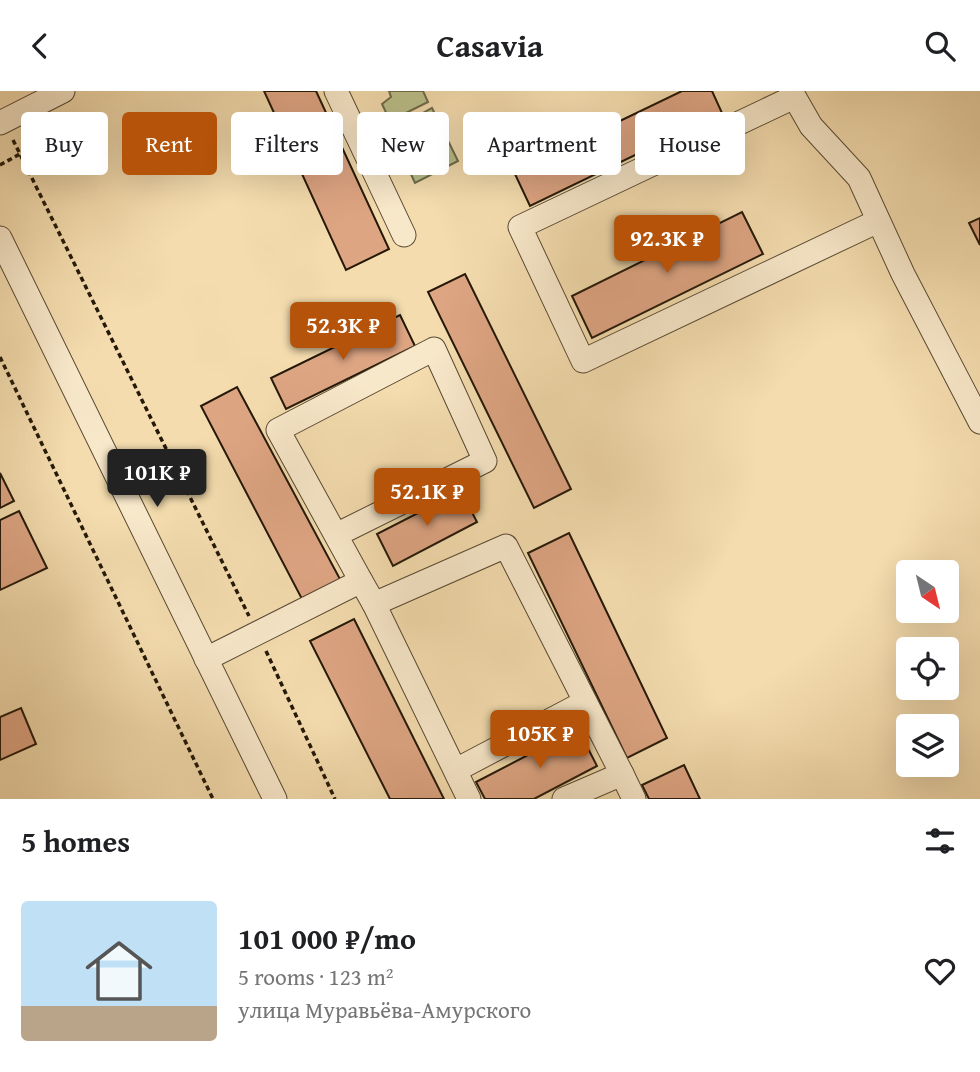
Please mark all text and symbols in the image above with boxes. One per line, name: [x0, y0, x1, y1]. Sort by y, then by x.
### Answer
text: Casavia: [437, 22, 543, 69]
icon: back: [21, 27, 59, 65]
icon: search: [921, 27, 959, 65]
chip: Buy: [21, 112, 108, 175]
chip: Rent: [122, 112, 217, 175]
chip: Filters: [231, 112, 343, 175]
chip: New: [357, 112, 449, 175]
chip: Apartment: [463, 112, 621, 175]
chip: House: [635, 112, 745, 175]
pin: 92.3K ₽: [602, 215, 732, 275]
text: 92.3K ₽: [630, 221, 704, 254]
pin: 52.3K ₽: [278, 303, 408, 362]
text: 52.3K ₽: [306, 308, 380, 341]
pin: 101K ₽: [100, 449, 214, 509]
text: 101K ₽: [123, 455, 191, 488]
pin: 52.1K ₽: [362, 469, 492, 528]
text: 52.1K ₽: [390, 474, 464, 507]
north arrow: [896, 560, 959, 623]
map controls: [896, 560, 959, 777]
button: locate: [896, 637, 959, 700]
pin: 105K ₽: [483, 711, 597, 770]
button: layers: [896, 714, 959, 777]
text: 105K ₽: [506, 716, 574, 749]
text: 5 homes: [21, 819, 130, 863]
icon: filters: [921, 822, 959, 860]
text: 101 000 ₽/mo: [238, 916, 416, 960]
icon: home: [77, 929, 161, 1013]
icon: heart: [921, 952, 959, 990]
text: 5 rooms · 123 m²: [238, 960, 393, 993]
text: улица Муравьёва-Амурского: [238, 993, 531, 1026]

